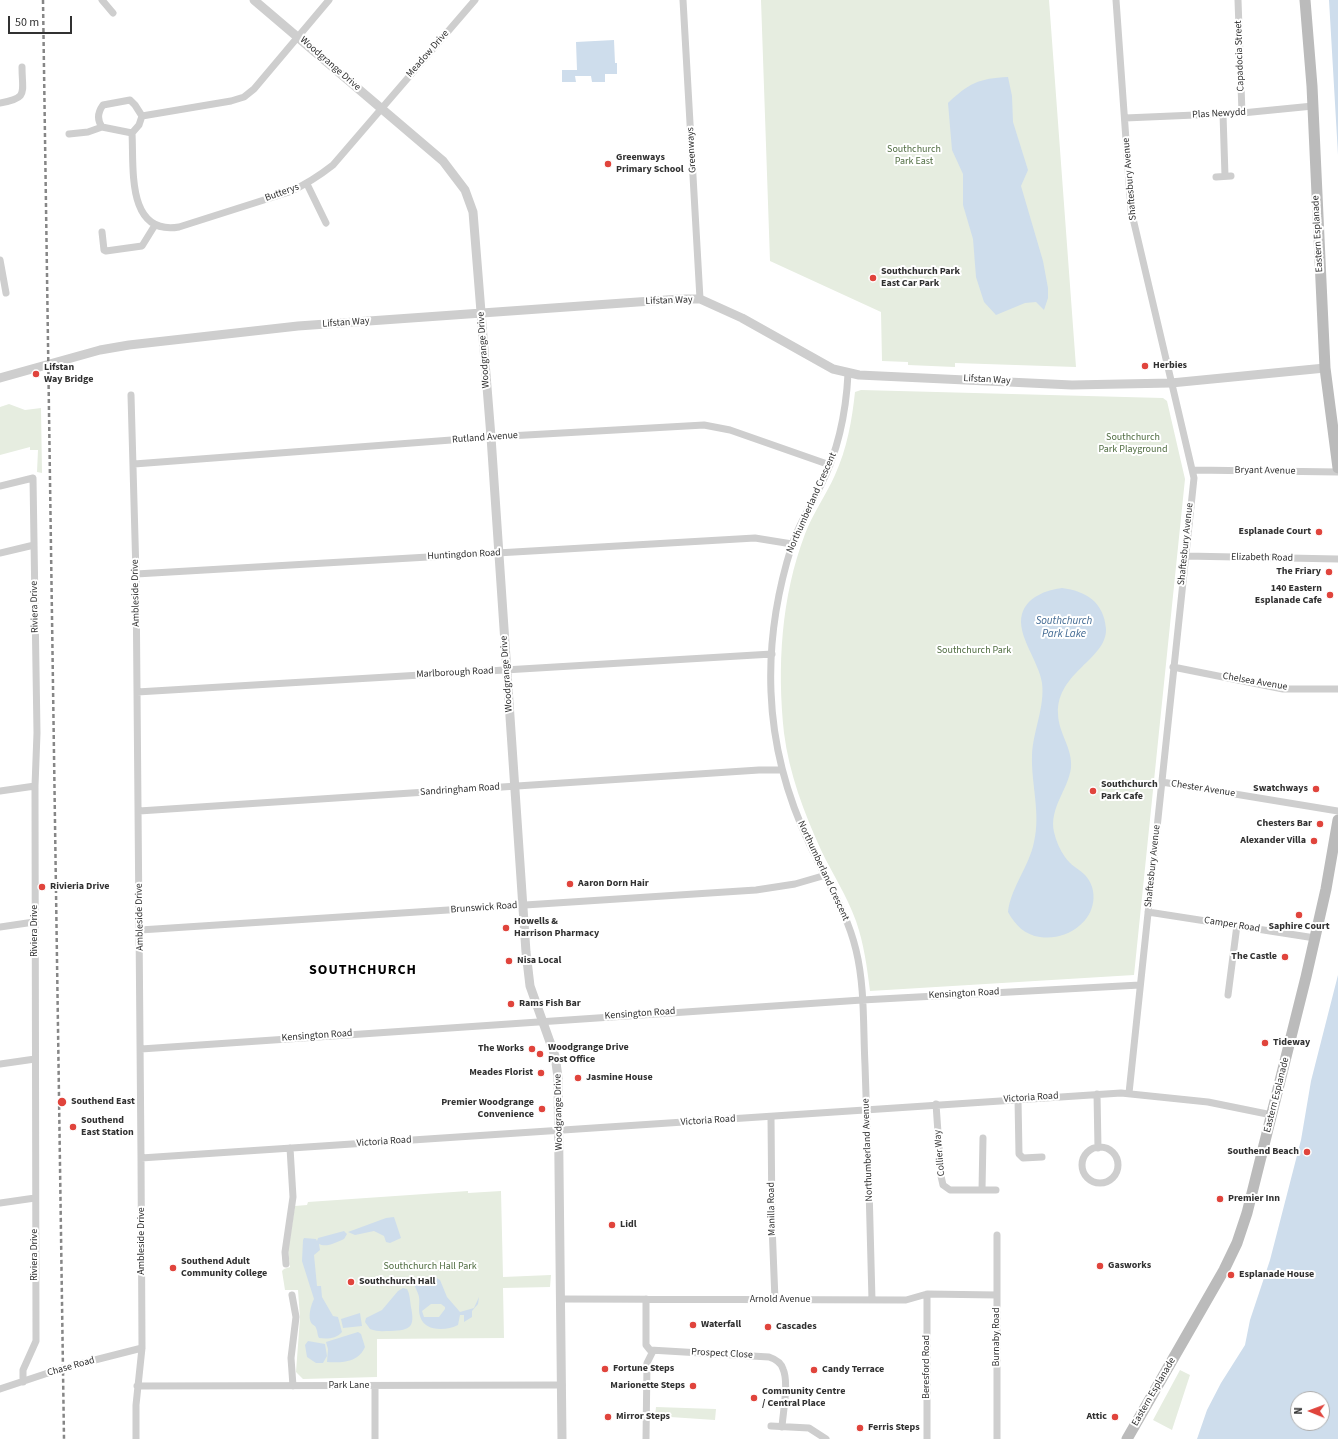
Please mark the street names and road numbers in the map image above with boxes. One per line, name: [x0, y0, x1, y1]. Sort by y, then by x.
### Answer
street label: Capadocia Street: [1233, 20, 1247, 92]
street label: Meadow Drive: [404, 28, 452, 80]
street label: Woodgrange Drive: [297, 34, 363, 94]
street label: Plas Newydd: [1192, 107, 1246, 121]
street label: Greenways: [685, 127, 699, 173]
street label: Shaftesbury Avenue: [1120, 137, 1140, 221]
street label: Butterys: [263, 181, 301, 205]
street label: Eastern Esplanade: [1310, 195, 1326, 273]
street label: Lifstan Way: [645, 294, 693, 308]
street label: Woodgrange Drive: [475, 311, 493, 389]
street label: Lifstan Way: [322, 315, 370, 331]
street label: Lifstan Way: [963, 373, 1011, 387]
street label: Rutland Avenue: [452, 430, 518, 446]
street label: Northumberland Crescent: [784, 451, 840, 555]
street label: Bryant Avenue: [1235, 464, 1295, 478]
street label: Shaftesbury Avenue: [1176, 502, 1196, 586]
street label: Huntingdon Road: [427, 547, 501, 563]
street label: Elizabeth Road: [1231, 551, 1293, 565]
street label: Ambleside Drive: [129, 559, 143, 627]
street label: Riviera Drive: [29, 581, 41, 633]
street label: Woodgrange Drive: [498, 635, 516, 713]
street label: Marlborough Road: [416, 665, 494, 681]
street label: Chelsea Avenue: [1222, 670, 1288, 694]
street label: Chester Avenue: [1170, 778, 1236, 800]
street label: Sandringham Road: [420, 781, 500, 799]
street label: Northumberland Crescent: [795, 819, 851, 923]
street label: Shaftesbury Avenue: [1143, 824, 1163, 908]
street label: Ambleside Drive: [133, 883, 147, 951]
street label: Brunswick Road: [450, 900, 518, 916]
street label: Riviera Drive: [29, 905, 41, 957]
street label: Camper Road: [1203, 915, 1261, 935]
street label: Kensington Road: [928, 986, 1000, 1002]
street label: Kensington Road: [604, 1006, 676, 1022]
street label: Kensington Road: [281, 1028, 353, 1044]
street label: Eastern Esplanade: [1262, 1056, 1292, 1134]
street label: Woodgrange Drive: [552, 1074, 566, 1150]
street label: Victoria Road: [1003, 1090, 1059, 1106]
street label: Northumberland Avenue: [860, 1098, 876, 1202]
street label: Victoria Road: [680, 1113, 736, 1129]
street label: Collier Way: [932, 1129, 948, 1177]
street label: Victoria Road: [356, 1134, 412, 1150]
street label: Manilla Road: [766, 1182, 778, 1236]
street label: Ambleside Drive: [136, 1207, 148, 1275]
street label: Riviera Drive: [29, 1229, 41, 1281]
street label: Arnold Avenue: [750, 1294, 810, 1306]
street label: Burnaby Road: [991, 1308, 1003, 1366]
street label: Beresford Road: [921, 1335, 933, 1399]
street label: Prospect Close: [691, 1346, 753, 1362]
street label: Chase Road: [46, 1355, 96, 1379]
street label: Eastern Esplanade: [1130, 1356, 1178, 1428]
street label: Park Lane: [328, 1380, 370, 1392]

